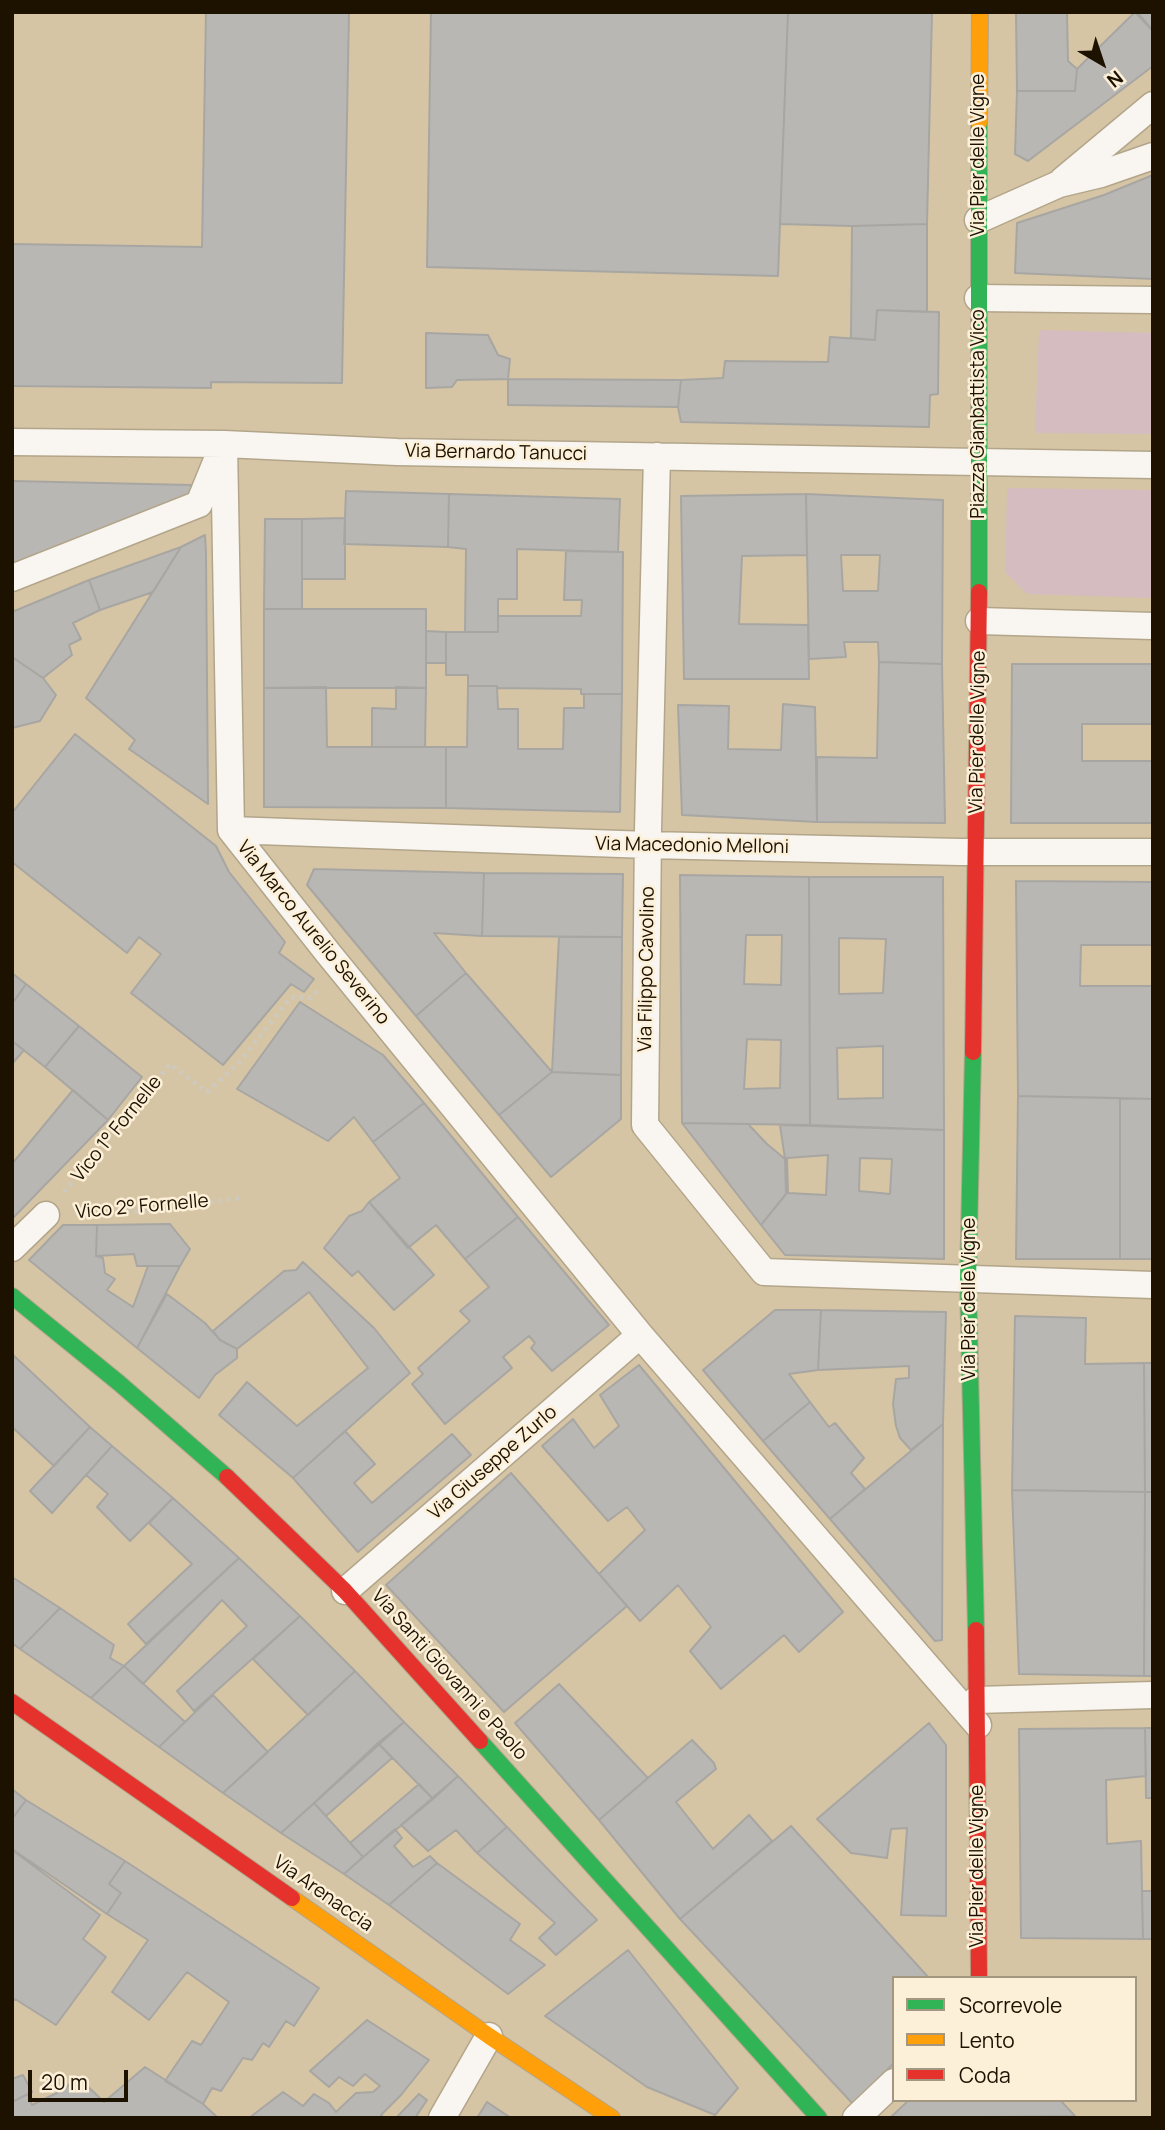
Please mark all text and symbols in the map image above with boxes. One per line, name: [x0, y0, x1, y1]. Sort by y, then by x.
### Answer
north arrow: [1067, 28, 1137, 98]
text: N: [1102, 65, 1129, 94]
street label: Via Pier delle Vigne: [968, 74, 990, 236]
street label: Piazza Gianbattista Vico: [968, 309, 990, 519]
street label: Via Bernardo Tanucci: [405, 440, 587, 466]
street label: Via Pier delle Vigne: [965, 650, 991, 814]
street label: Via Macedonio Melloni: [595, 833, 789, 859]
street label: Via Marco Aurelio Severino: [232, 836, 394, 1030]
street label: Via Filippo Cavolino: [634, 886, 660, 1052]
street label: Vico 1° Fornelle: [67, 1071, 167, 1187]
street label: Vico 2° Fornelle: [74, 1190, 210, 1224]
street label: Via Pier delle Vigne: [959, 1218, 981, 1380]
street label: Via Giuseppe Zurlo: [424, 1401, 562, 1525]
street label: Via Santi Giovanni e Paolo: [366, 1585, 532, 1765]
street label: Via Pier delle Vigne: [967, 1785, 989, 1947]
street label: Via Arenaccia: [269, 1851, 377, 1937]
legend: [892, 1976, 1137, 2102]
text: Scorrevole: [959, 1991, 1062, 2019]
text: Lento: [959, 2026, 1015, 2054]
scale bar: [32, 2056, 131, 2100]
text: Coda: [959, 2061, 1011, 2089]
text: 20 m: [41, 2068, 88, 2096]

